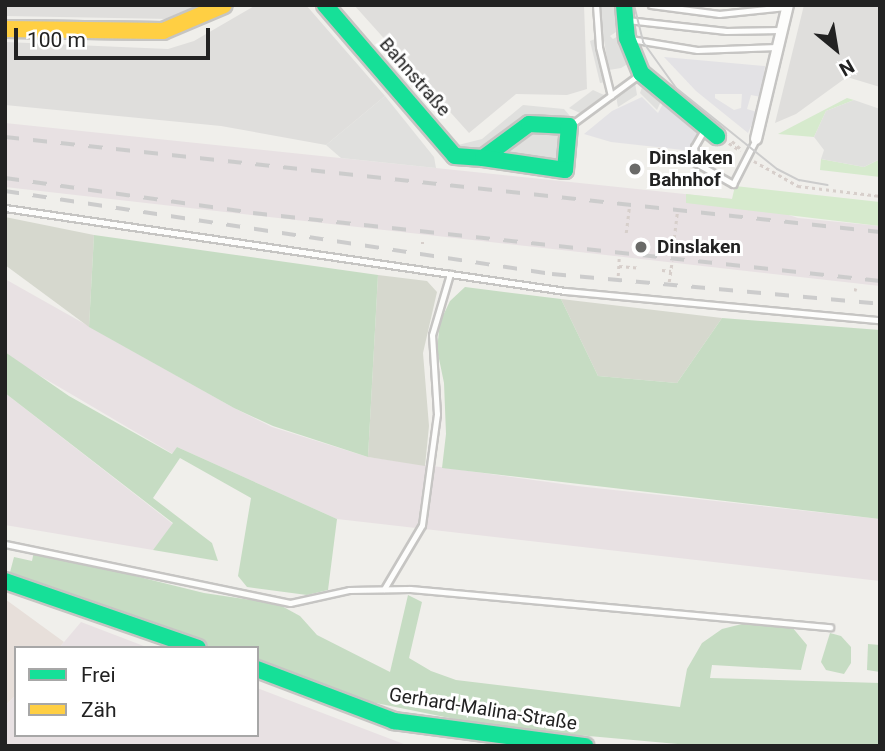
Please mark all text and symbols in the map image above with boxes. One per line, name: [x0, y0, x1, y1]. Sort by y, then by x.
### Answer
scale bar: [18, 14, 214, 58]
north arrow: [801, 14, 871, 84]
text: 100 m: [27, 28, 86, 52]
street label: Bahnstraße: [375, 33, 455, 121]
text: N: [835, 54, 858, 81]
place label: Dinslaken Bahnhof: [649, 147, 733, 191]
marker: Dinslaken Bahnhof: [627, 161, 643, 177]
place label: Dinslaken: [657, 236, 741, 258]
marker: Dinslaken: [631, 237, 651, 257]
legend: [14, 646, 259, 737]
text: Frei: [81, 663, 116, 687]
street label: Gerhard-Malina-Straße: [387, 683, 579, 735]
text: Zäh: [81, 698, 117, 722]

